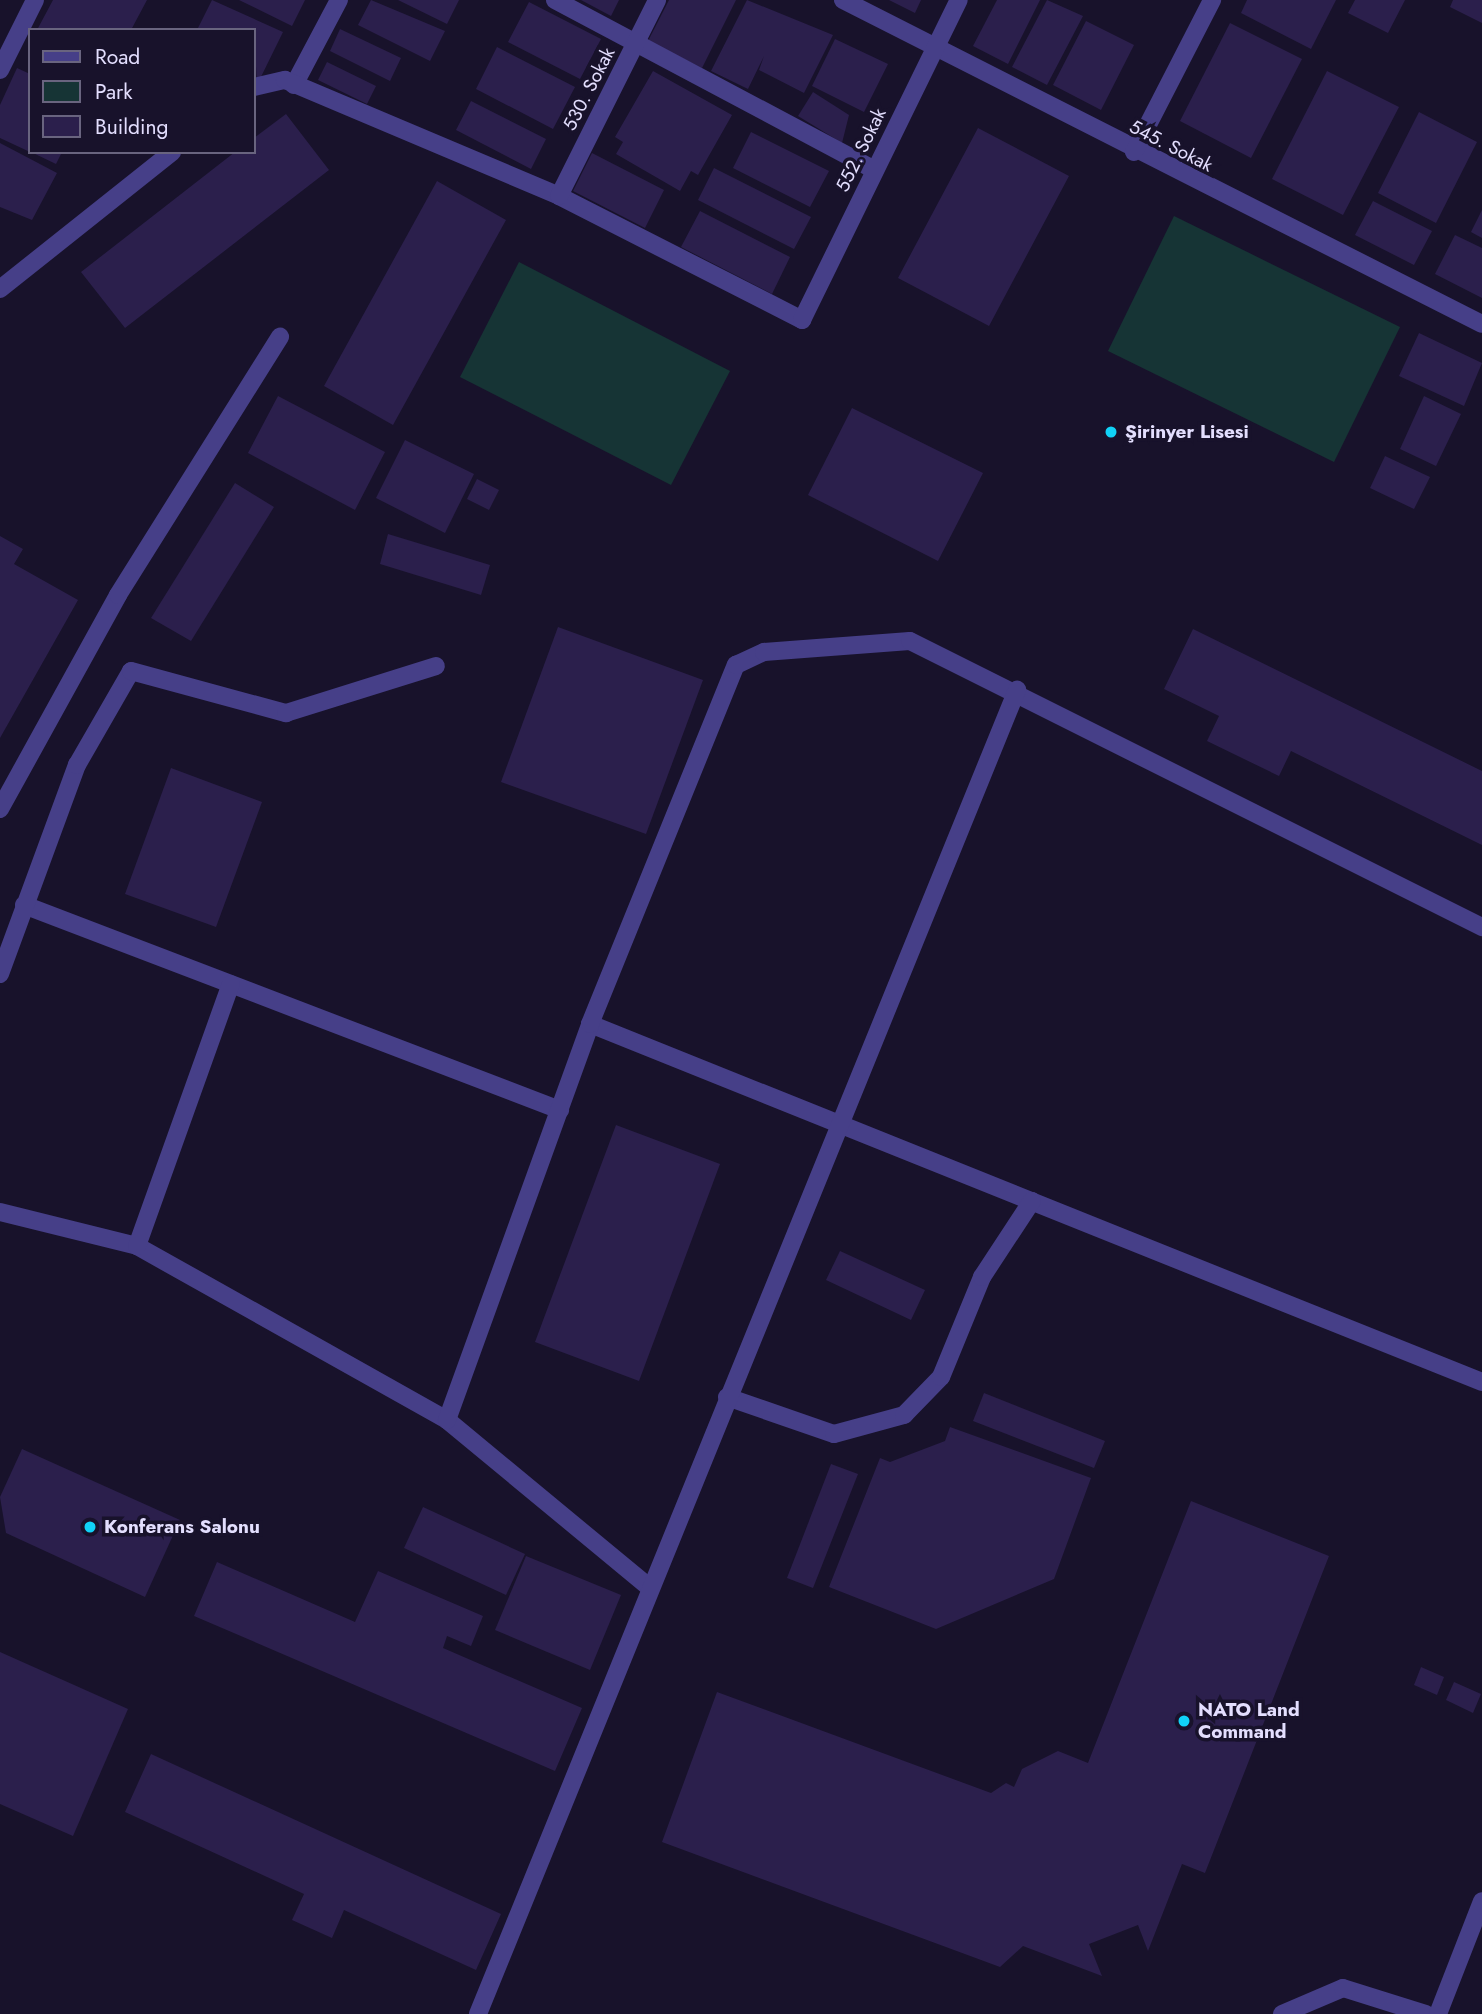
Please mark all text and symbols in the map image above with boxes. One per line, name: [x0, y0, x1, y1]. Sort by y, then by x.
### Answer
legend: [28, 28, 256, 154]
text: Road: [95, 42, 140, 72]
street label: 530. Sokak: [558, 43, 620, 135]
text: Park: [95, 77, 132, 107]
street label: 552. Sokak: [831, 104, 891, 196]
text: Building: [95, 112, 168, 142]
street label: 545. Sokak: [1125, 115, 1217, 177]
place label: Şirinyer Lisesi: [1125, 421, 1249, 443]
marker: Şirinyer Lisesi: [1103, 424, 1119, 440]
place label: Konferans Salonu: [104, 1516, 260, 1538]
marker: Konferans Salonu: [82, 1519, 98, 1535]
place label: NATO Land Command: [1198, 1699, 1300, 1743]
marker: NATO Land Command: [1176, 1713, 1192, 1729]

